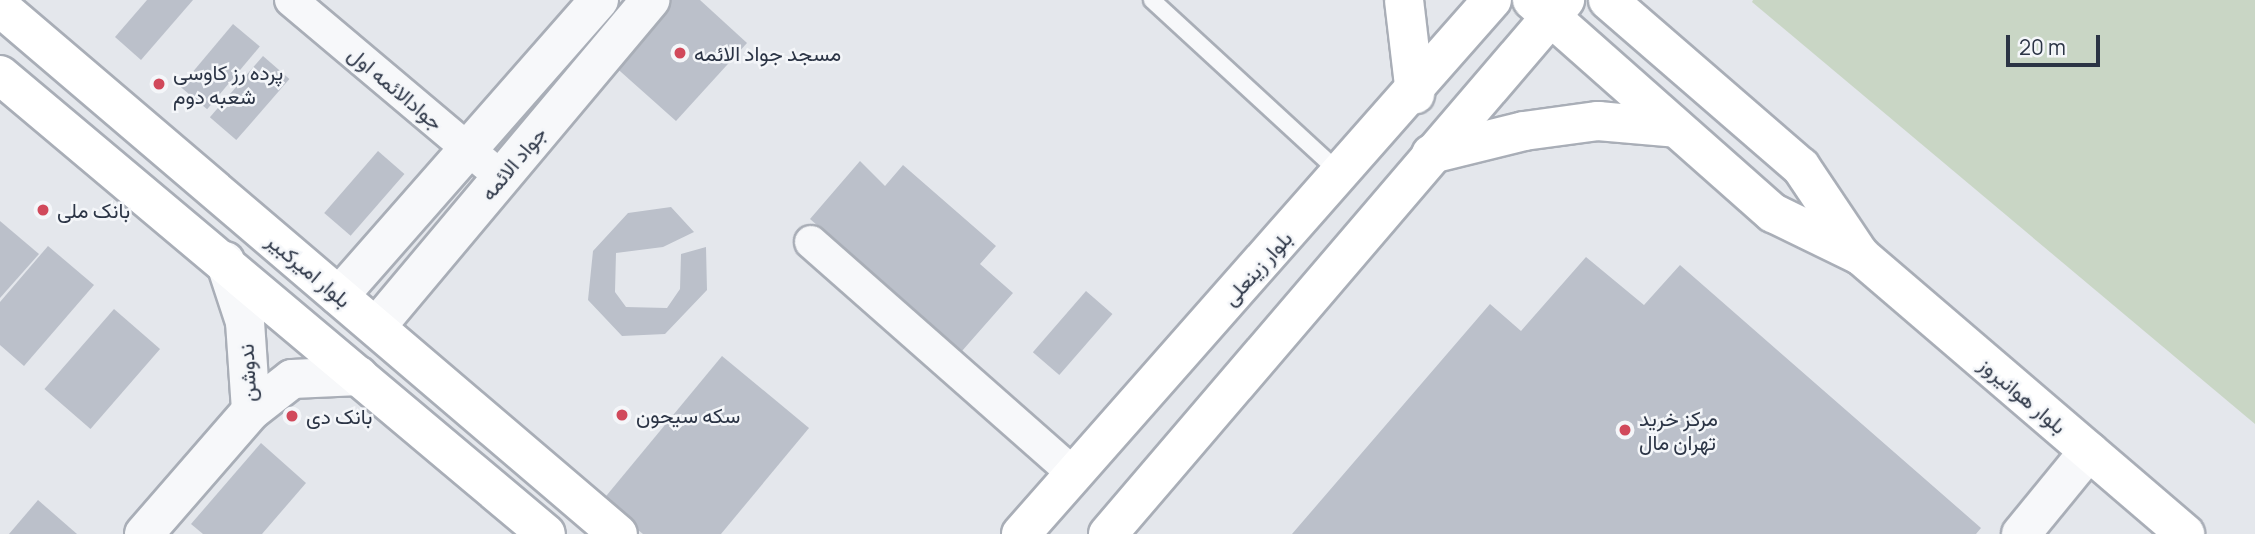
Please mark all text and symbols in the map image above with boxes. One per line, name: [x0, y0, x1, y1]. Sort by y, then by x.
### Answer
scale bar: [2010, 21, 2104, 65]
text: 20 m: [2019, 33, 2066, 61]
place label: مسجد جواد الائمه: [694, 40, 841, 66]
street label: جوادالائمه اول: [343, 41, 449, 135]
marker: مسجد جواد الائمه: [672, 45, 688, 61]
place label: پرده رز کاوسی شعبه دوم: [173, 59, 283, 109]
marker: پرده رز کاوسی شعبه دوم: [151, 76, 167, 92]
street label: جواد الائمه: [475, 121, 551, 205]
place label: بانک ملی: [57, 197, 130, 223]
marker: بانک ملی: [35, 202, 51, 218]
street label: بلوار زینعلی: [1217, 226, 1297, 310]
street label: بلوار امیرکبیر: [262, 228, 356, 312]
street label: ندوشن: [233, 343, 261, 403]
street label: بلوار هوانیروز: [1974, 351, 2072, 439]
place label: سکه سیحون: [636, 402, 740, 428]
place label: بانک دی: [306, 403, 373, 429]
place label: مرکز خرید تهران مال: [1639, 405, 1718, 455]
marker: سکه سیحون: [614, 407, 630, 423]
marker: بانک دی: [284, 408, 300, 424]
marker: مرکز خرید تهران مال: [1617, 422, 1633, 438]

